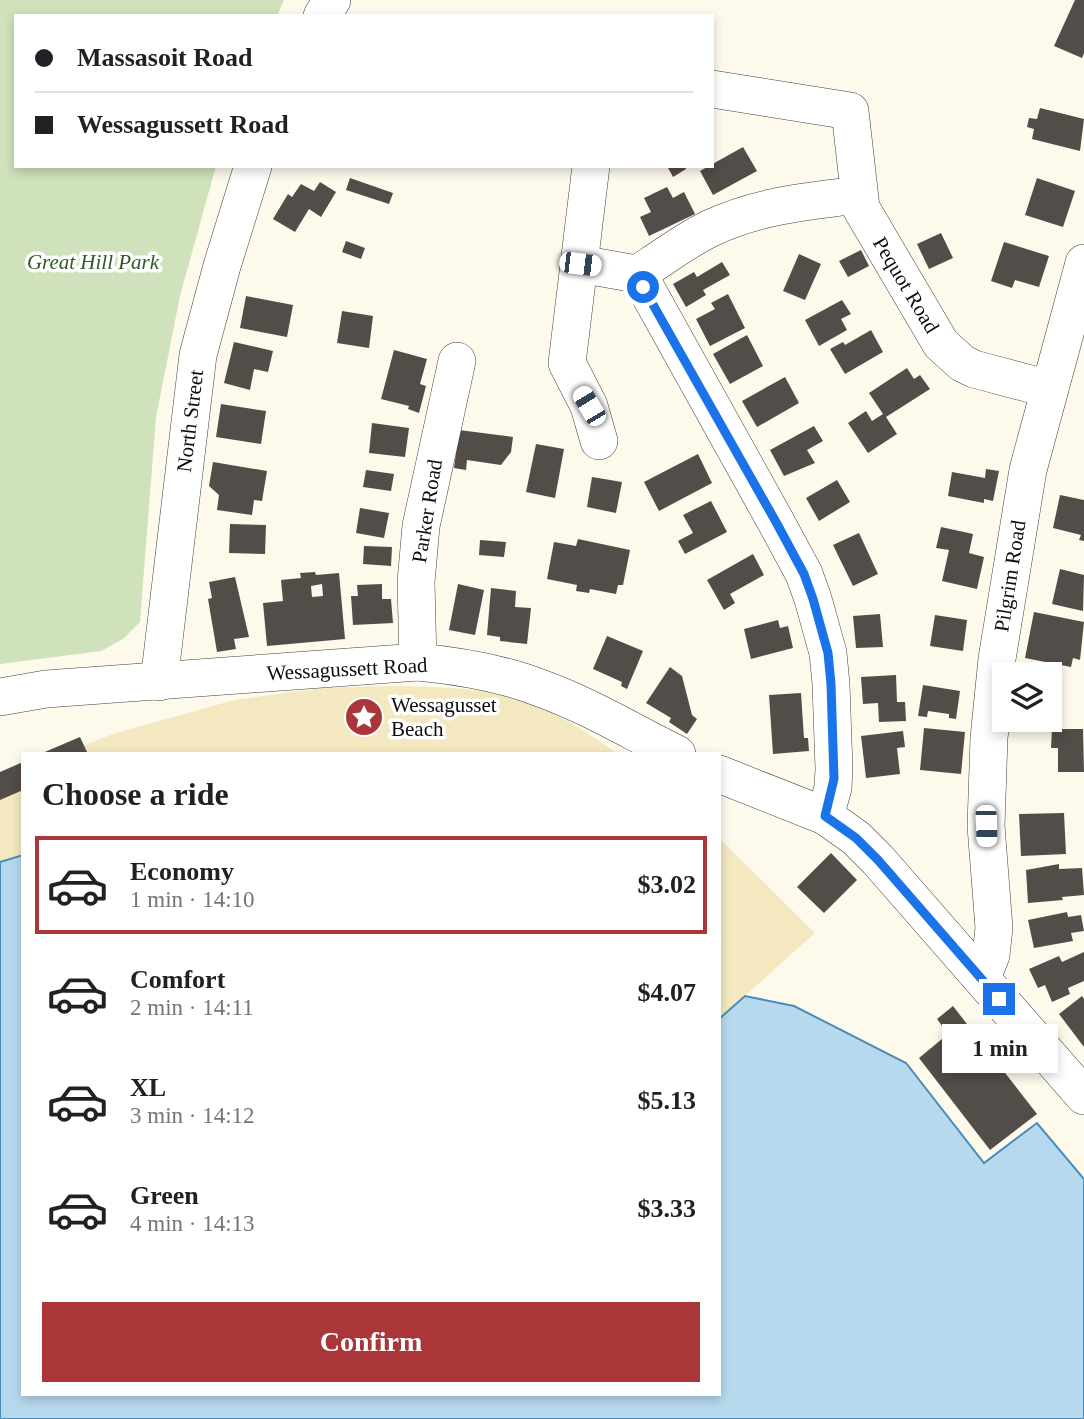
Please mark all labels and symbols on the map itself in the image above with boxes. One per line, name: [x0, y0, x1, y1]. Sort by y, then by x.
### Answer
street label: Pequot Road: [868, 233, 944, 338]
park label: Great Hill Park: [27, 250, 160, 274]
car: [558, 251, 603, 277]
route start: [627, 271, 659, 303]
street label: North Street: [172, 368, 208, 474]
car: [570, 383, 609, 429]
street label: Parker Road: [407, 457, 447, 564]
street label: Pilgrim Road: [989, 518, 1031, 633]
street label: Wessagussett Road: [266, 653, 429, 685]
place label: Wessagusset Beach: [391, 693, 497, 741]
place icon: Wessagusset Beach: [343, 696, 385, 738]
car: [975, 805, 998, 847]
route end: [983, 983, 1015, 1015]
callout: 1 min: [941, 1024, 1057, 1072]

